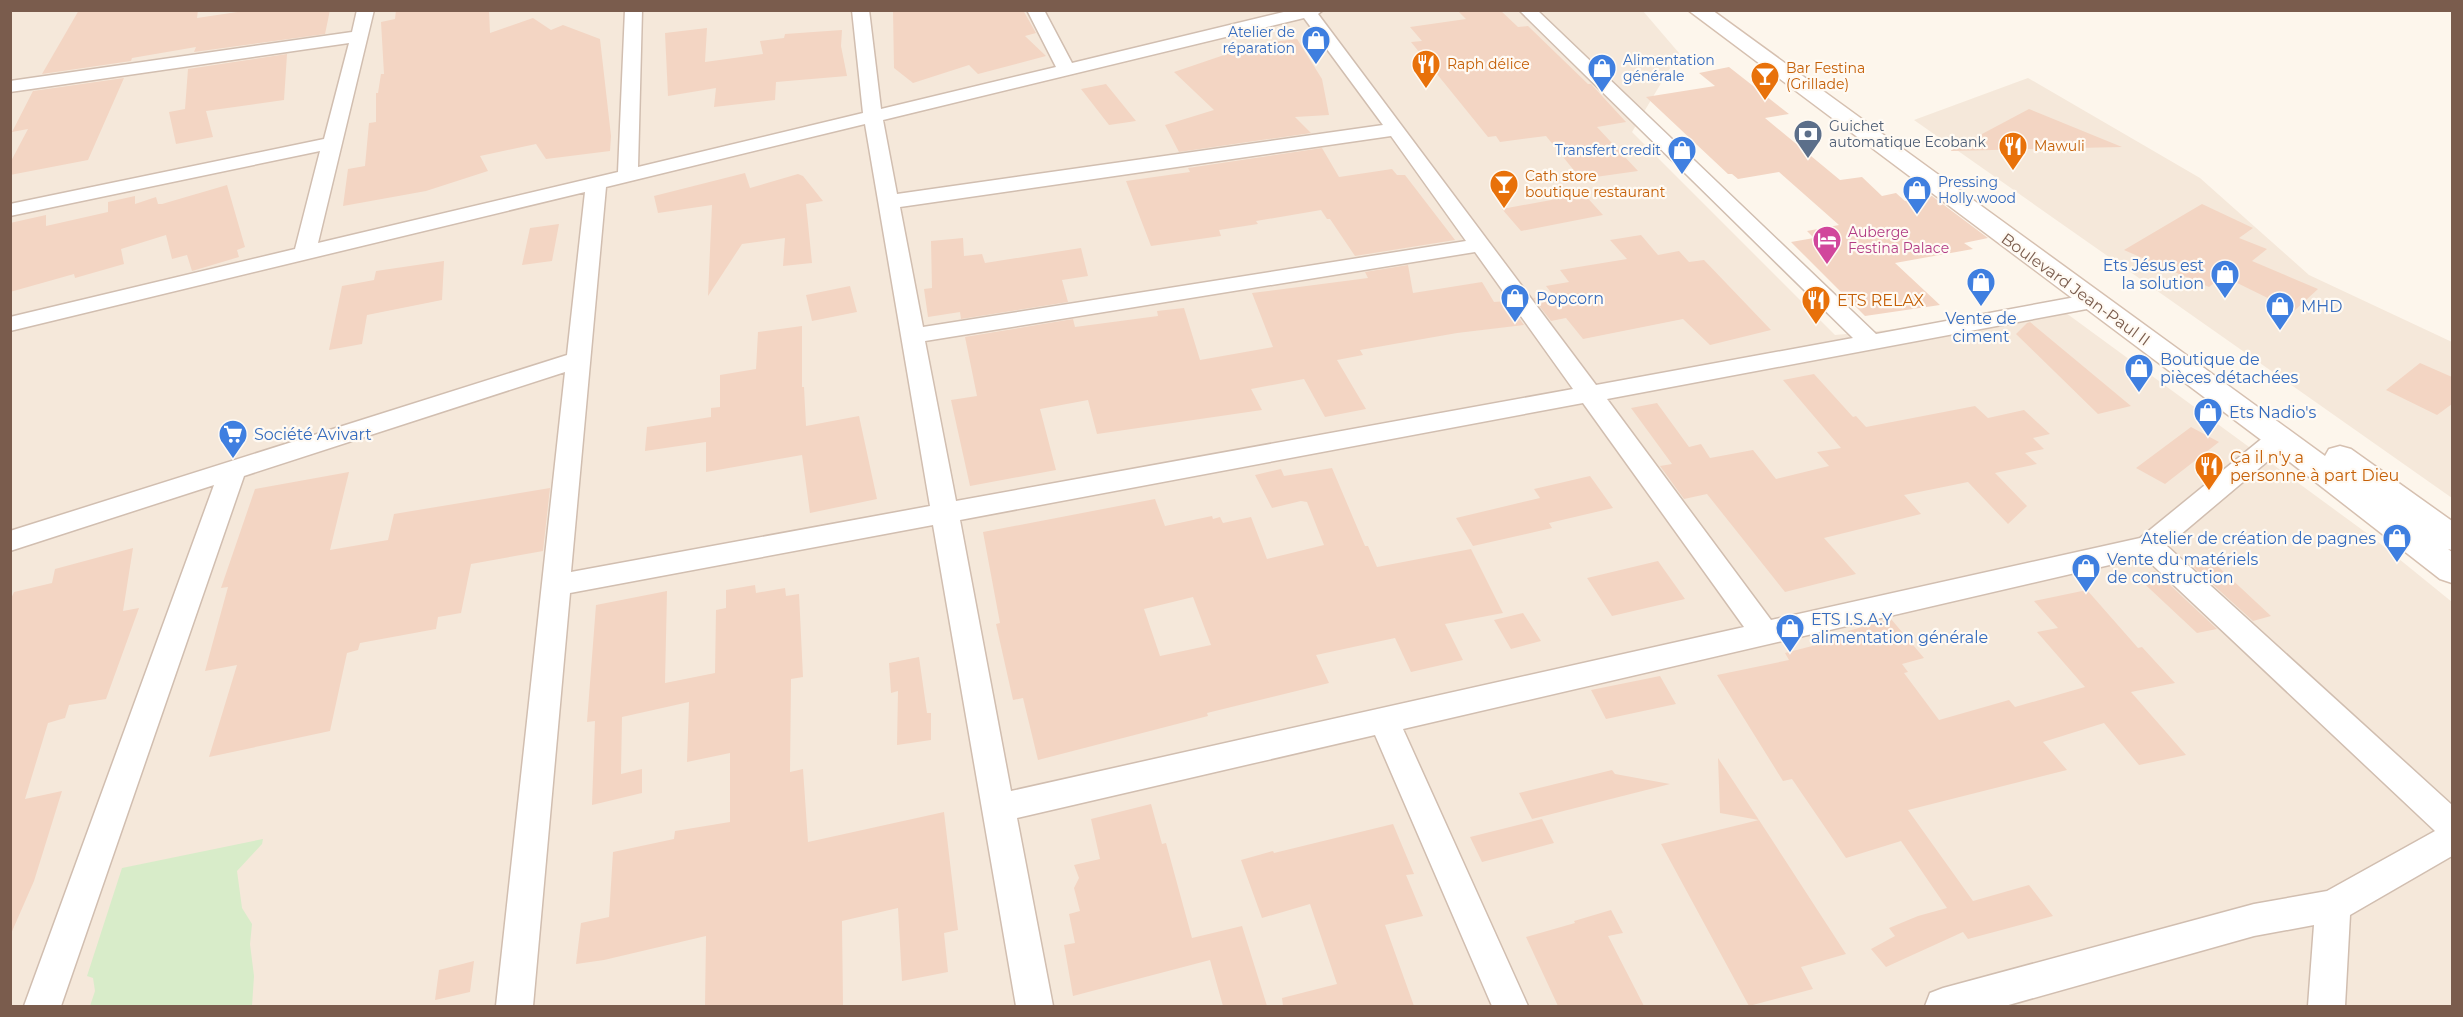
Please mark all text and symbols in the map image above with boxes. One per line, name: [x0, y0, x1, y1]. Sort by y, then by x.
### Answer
place label: Atelier de réparation: [1222, 23, 1295, 57]
shop icon: Atelier de réparation: [1300, 24, 1332, 66]
restaurant icon: Raph délice: [1410, 48, 1442, 90]
place label: Alimentation générale: [1623, 51, 1715, 85]
shop icon: Alimentation générale: [1586, 52, 1618, 94]
place label: Raph délice: [1447, 55, 1530, 73]
place label: Bar Festina (Grillade): [1786, 59, 1865, 93]
bar icon: Bar Festina (Grillade): [1749, 60, 1781, 102]
place label: Guichet automatique Ecobank: [1829, 117, 1986, 151]
bank icon: Guichet automatique Ecobank: [1792, 118, 1824, 160]
restaurant icon: Mawuli: [1997, 130, 2029, 172]
shop icon: Transfert credit: [1666, 134, 1698, 176]
place label: Mawuli: [2034, 137, 2085, 155]
place label: Transfert credit: [1555, 141, 1661, 159]
place label: Cath store boutique restaurant: [1525, 167, 1666, 201]
bar icon: Cath store boutique restaurant: [1488, 168, 1520, 210]
place label: Pressing Holly wood: [1938, 173, 2016, 207]
shop icon: Pressing Holly wood: [1901, 174, 1933, 216]
place label: Auberge Festina Palace: [1848, 223, 1949, 257]
hotel icon: Auberge Festina Palace: [1811, 224, 1843, 266]
street label: Boulevard Jean-Paul II: [1998, 229, 2154, 350]
place label: Ets Jésus est la solution: [2103, 256, 2205, 293]
shop icon: Ets Jésus est la solution: [2209, 258, 2241, 300]
shop icon: Vente de ciment: [1965, 266, 1997, 308]
shop icon: Popcorn: [1499, 282, 1531, 324]
restaurant icon: ETS RELAX: [1800, 284, 1832, 326]
place label: Popcorn: [1536, 289, 1604, 308]
shop icon: MHD: [2264, 290, 2296, 332]
place label: ETS RELAX: [1837, 291, 1924, 310]
place label: MHD: [2301, 297, 2343, 316]
place label: Vente de ciment: [1945, 309, 2017, 346]
place label: Boutique de pièces détachées: [2160, 350, 2299, 387]
shop icon: Boutique de pièces détachées: [2123, 352, 2155, 394]
shop icon: Ets Nadio's: [2192, 396, 2224, 438]
place label: Ets Nadio's: [2229, 403, 2317, 422]
supermarket icon: Société Avivart: [217, 418, 249, 460]
place label: Société Avivart: [254, 425, 372, 444]
place label: Ça il n'y a personne à part Dieu: [2230, 448, 2399, 485]
restaurant icon: Ça il n'y a personne à part Dieu: [2193, 450, 2225, 492]
shop icon: Atelier de création de pagnes: [2381, 522, 2413, 564]
place label: Atelier de création de pagnes: [2141, 529, 2376, 548]
place label: Vente du matériels de construction: [2107, 550, 2258, 587]
shop icon: Vente du matériels de construction: [2070, 552, 2102, 594]
place label: ETS I.S.A.Y alimentation générale: [1811, 610, 1988, 647]
shop icon: ETS I.S.A.Y alimentation générale: [1774, 612, 1806, 654]

